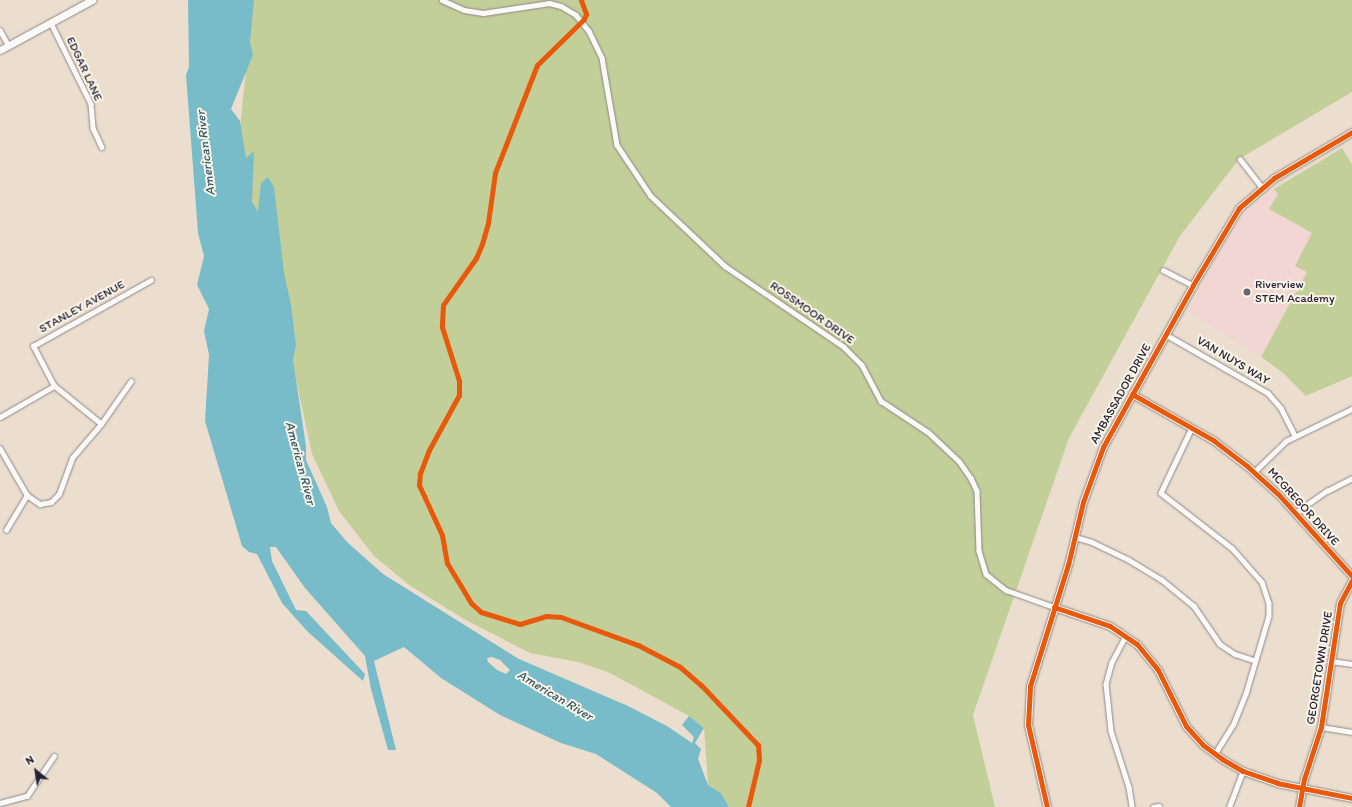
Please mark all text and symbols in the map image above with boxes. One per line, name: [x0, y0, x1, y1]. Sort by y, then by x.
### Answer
street label: EDGAR LANE: [63, 35, 105, 103]
water label: American River: [193, 110, 219, 196]
street label: STANLEY AVENUE: [37, 278, 127, 336]
street label: ROSSMOOR DRIVE: [767, 278, 857, 348]
place label: Riverview STEM Academy: [1255, 278, 1335, 306]
marker: Riverview STEM Academy: [1242, 287, 1252, 297]
street label: VAN NUYS WAY: [1194, 334, 1272, 388]
street label: AMBASSADOR DRIVE: [1087, 341, 1155, 447]
water label: American River: [281, 420, 319, 506]
street label: MCGREGOR DRIVE: [1264, 465, 1342, 549]
street label: GEORGETOWN DRIVE: [1304, 610, 1336, 726]
water label: American River: [515, 667, 595, 725]
north arrow: [16, 751, 56, 791]
text: N: [23, 753, 36, 768]

